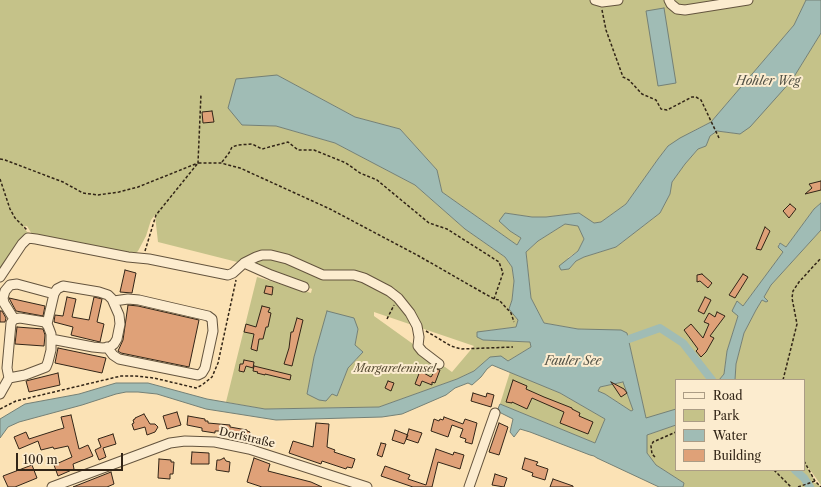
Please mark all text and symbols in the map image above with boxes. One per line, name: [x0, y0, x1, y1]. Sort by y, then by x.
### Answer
water label: Hohler Weg: [736, 75, 800, 89]
water label: Fauler See: [545, 355, 601, 369]
park label: Margareteninsel: [354, 362, 436, 376]
legend: [675, 379, 805, 471]
text: Road: [713, 388, 743, 403]
text: Park: [713, 408, 739, 423]
street label: Dorfstraße: [218, 425, 276, 451]
text: Water: [713, 428, 747, 443]
scale bar: [18, 445, 125, 471]
text: Building: [713, 448, 761, 463]
text: 100 m: [23, 452, 58, 467]

